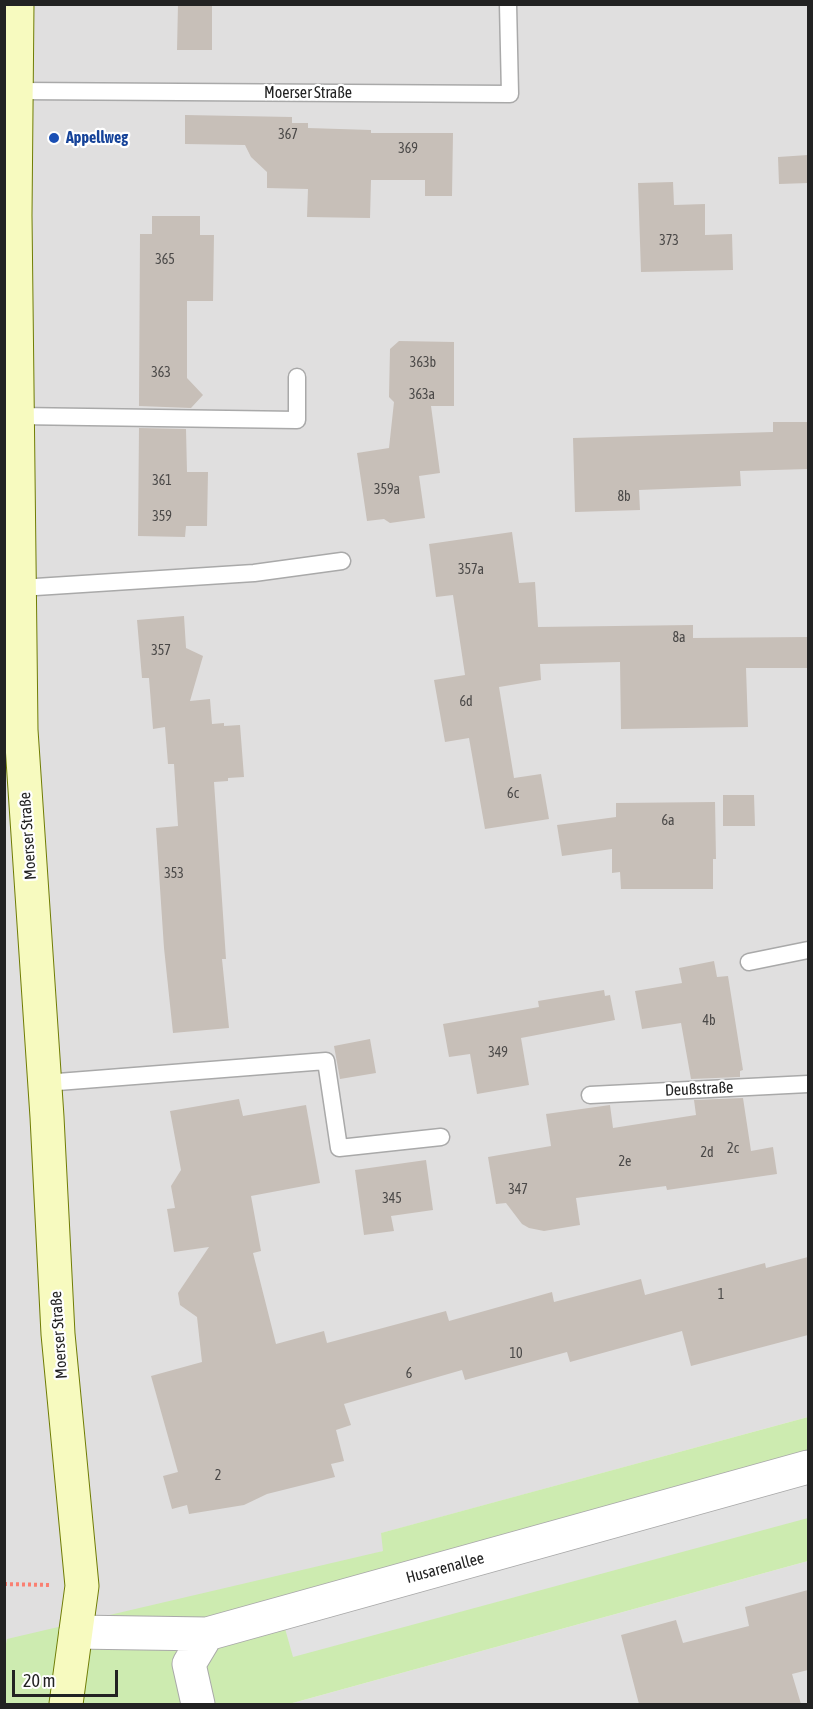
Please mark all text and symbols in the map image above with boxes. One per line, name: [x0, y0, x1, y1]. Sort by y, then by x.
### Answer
street label: Moerser Straße: [264, 83, 352, 103]
house number: 367: [278, 127, 298, 143]
place label: Appellweg: [66, 128, 128, 148]
marker: Appellweg: [47, 131, 61, 145]
house number: 369: [398, 141, 418, 157]
house number: 373: [659, 233, 679, 249]
house number: 365: [155, 252, 175, 268]
house number: 363b: [410, 355, 436, 371]
house number: 363: [151, 365, 171, 381]
house number: 363a: [409, 387, 435, 403]
house number: 361: [152, 473, 172, 489]
house number: 359a: [374, 482, 400, 498]
house number: 8b: [617, 489, 631, 505]
house number: 359: [152, 509, 172, 525]
house number: 357a: [458, 562, 484, 578]
house number: 8a: [672, 630, 686, 646]
house number: 357: [151, 643, 171, 659]
house number: 6d: [459, 694, 473, 710]
house number: 6c: [507, 786, 519, 802]
street label: Moerser Straße: [15, 791, 41, 881]
house number: 6a: [661, 813, 675, 829]
house number: 353: [164, 866, 184, 882]
house number: 4b: [702, 1013, 716, 1029]
house number: 349: [488, 1045, 508, 1061]
street label: Deußstraße: [664, 1078, 734, 1100]
house number: 2c: [727, 1141, 739, 1157]
house number: 2d: [700, 1145, 714, 1161]
house number: 2e: [619, 1154, 631, 1170]
house number: 347: [508, 1182, 528, 1198]
house number: 345: [382, 1191, 402, 1207]
house number: 1: [718, 1287, 724, 1303]
street label: Moerser Straße: [46, 1290, 72, 1380]
house number: 10: [509, 1346, 523, 1362]
house number: 6: [406, 1366, 412, 1382]
house number: 2: [215, 1468, 221, 1484]
street label: Husarenallee: [404, 1548, 486, 1588]
scale bar: [15, 1658, 122, 1696]
text: 20 m: [23, 1670, 55, 1691]

